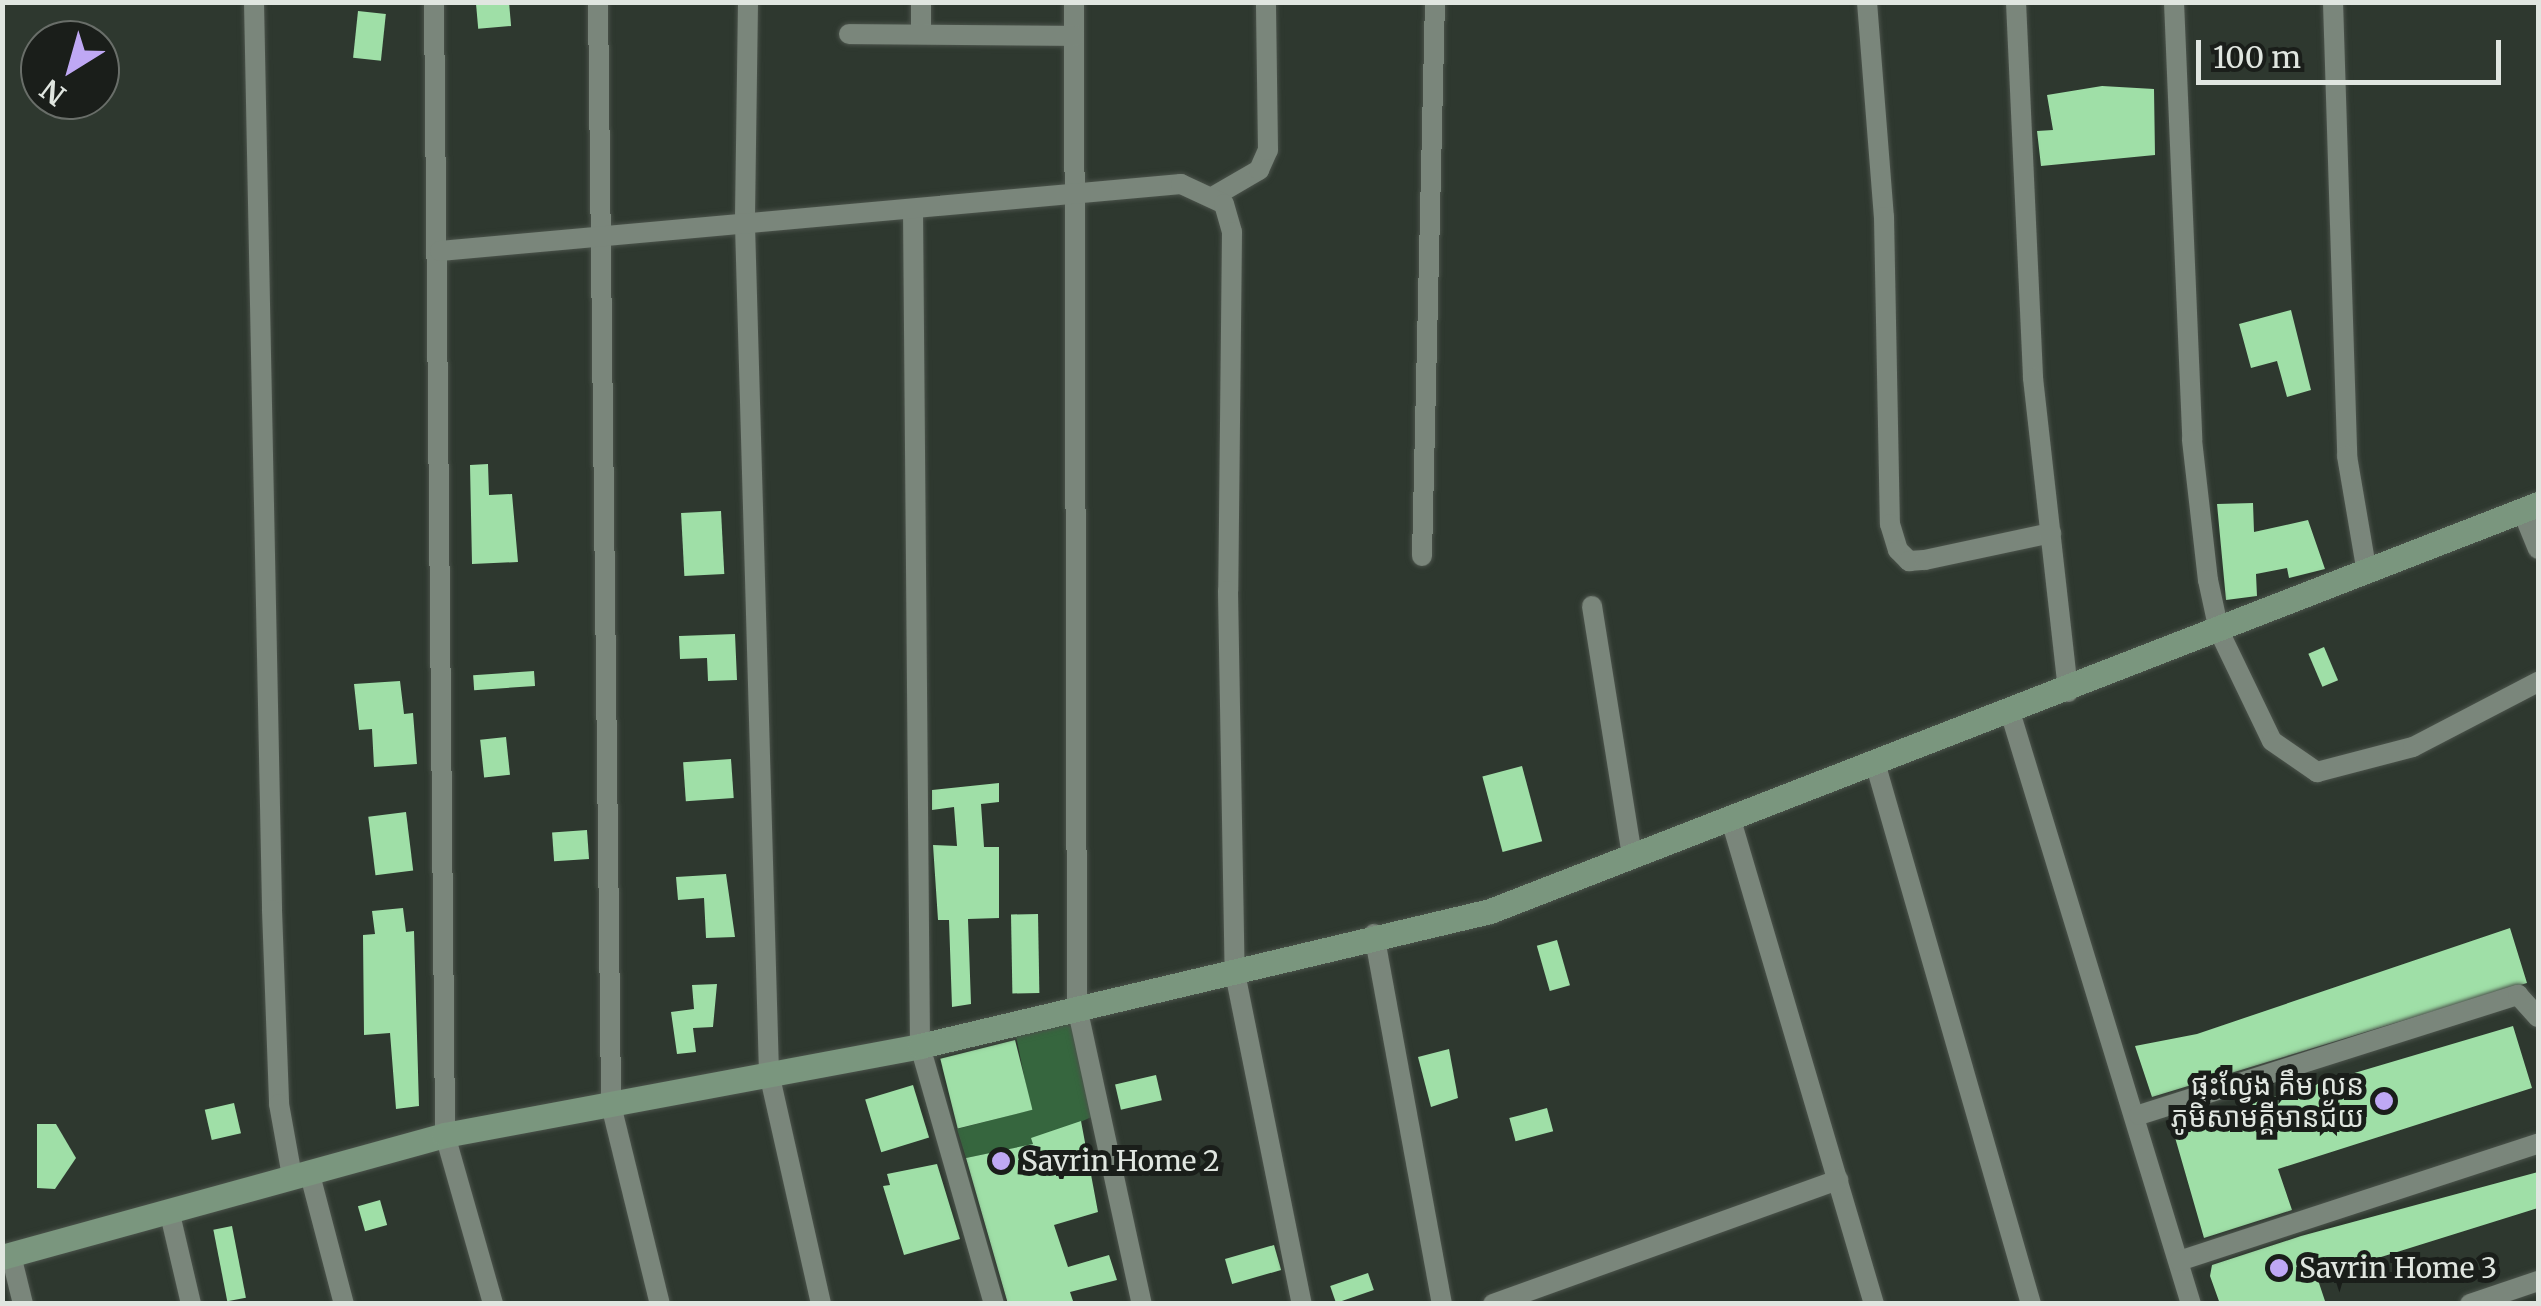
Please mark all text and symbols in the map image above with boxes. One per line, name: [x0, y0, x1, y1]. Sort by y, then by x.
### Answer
north arrow: [20, 20, 120, 120]
scale bar: [2201, 20, 2506, 82]
text: 100 m: [2213, 38, 2301, 76]
text: N: [33, 71, 73, 113]
place label: ផ្ទះល្វែង គឹម លន ភូមិសាមគ្គីមានជ័យ: [2171, 1068, 2364, 1134]
marker: ផ្ទះល្វែង គឹម លន ភូមិសាមគ្គីមានជ័យ: [2373, 1090, 2395, 1112]
place label: Savrin Home 2: [1021, 1144, 1220, 1178]
marker: Savrin Home 2: [990, 1150, 1012, 1172]
place label: Savrin Home 3: [2299, 1251, 2497, 1285]
marker: Savrin Home 3: [2268, 1257, 2290, 1279]

